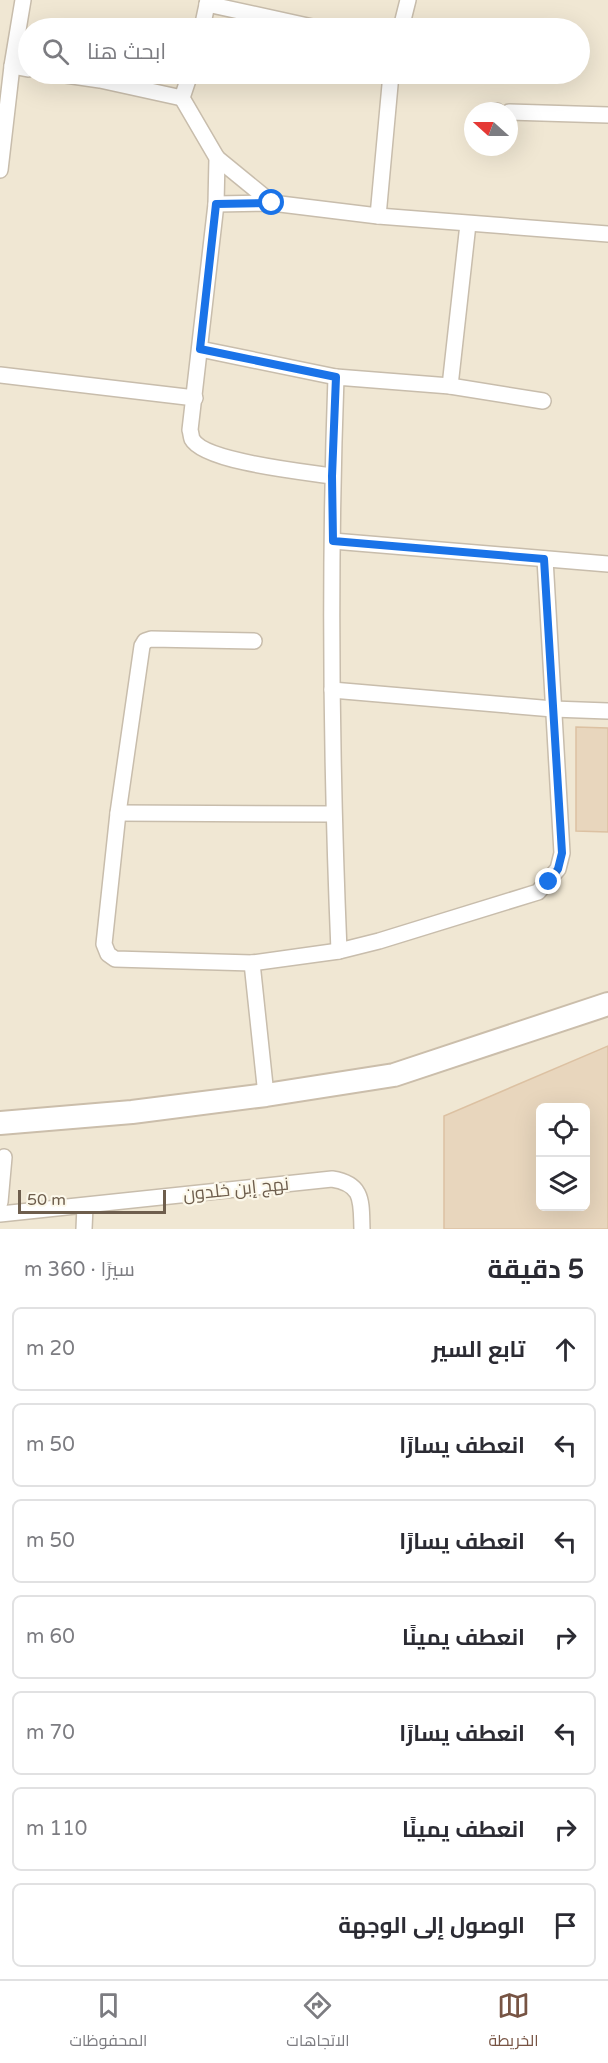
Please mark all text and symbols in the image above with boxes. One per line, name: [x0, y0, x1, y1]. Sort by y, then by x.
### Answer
search box: [18, 18, 590, 84]
icon: search: [39, 35, 72, 68]
text: ابحث هنا: [87, 39, 166, 65]
north arrow: [464, 102, 518, 156]
route start: [258, 189, 284, 215]
route end: [535, 868, 561, 894]
map controls: [536, 1103, 590, 1211]
button: locate: [536, 1103, 590, 1157]
button: layers: [536, 1157, 590, 1211]
street label: نهج إبن خلدون: [182, 1172, 290, 1207]
scale bar: [18, 1187, 166, 1214]
text: 50 m: [27, 1190, 66, 1210]
text: 5 دقيقة: [487, 1254, 584, 1285]
text: سيرًا · 360 m: [24, 1258, 135, 1282]
icon: ahead: [549, 1333, 582, 1366]
text: 20 m: [26, 1337, 75, 1361]
text: تابع السير: [432, 1337, 525, 1363]
icon: left: [549, 1429, 582, 1462]
text: 50 m: [26, 1433, 75, 1457]
text: انعطف يسارًا: [399, 1433, 525, 1459]
icon: left: [549, 1525, 582, 1558]
text: 50 m: [26, 1529, 75, 1553]
text: انعطف يسارًا: [399, 1529, 525, 1555]
icon: right: [549, 1621, 582, 1654]
text: 60 m: [26, 1625, 75, 1649]
text: انعطف يمينًا: [402, 1625, 525, 1651]
icon: left: [549, 1717, 582, 1750]
text: 70 m: [26, 1721, 75, 1745]
text: انعطف يسارًا: [399, 1721, 525, 1747]
icon: right: [549, 1813, 582, 1846]
text: 110 m: [26, 1817, 87, 1841]
text: انعطف يمينًا: [402, 1817, 525, 1843]
icon: arrive: [549, 1909, 582, 1942]
text: الوصول إلى الوجهة: [338, 1913, 525, 1939]
tab: المحفوظات: [69, 1989, 147, 2055]
tab: الاتجاهات: [286, 1989, 350, 2055]
tab: الخريطة: [489, 1989, 539, 2055]

